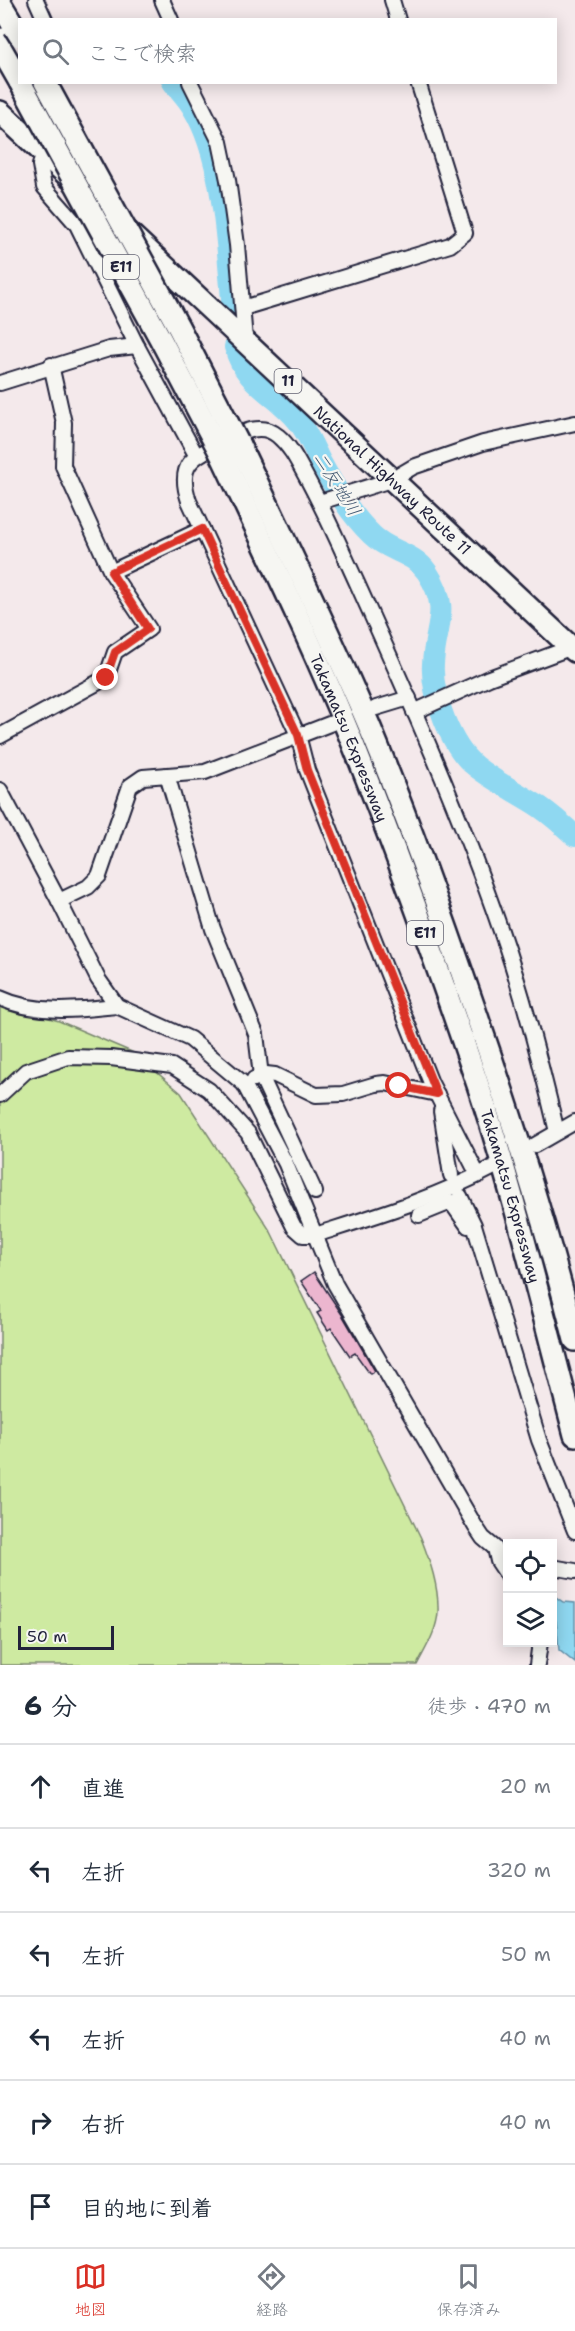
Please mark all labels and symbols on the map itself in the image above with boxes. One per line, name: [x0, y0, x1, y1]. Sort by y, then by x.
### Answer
road number: E11: [103, 255, 139, 279]
road number: 11: [274, 369, 302, 393]
street label: National Highway Route 11: [309, 401, 476, 559]
water label: 二反地川: [308, 447, 366, 521]
street label: Takamatsu Expressway: [305, 651, 393, 825]
route end: [92, 664, 118, 690]
road number: E11: [407, 921, 443, 945]
route start: [385, 1072, 411, 1098]
street label: Takamatsu Expressway: [476, 1107, 545, 1285]
scale bar: [18, 1623, 114, 1650]

